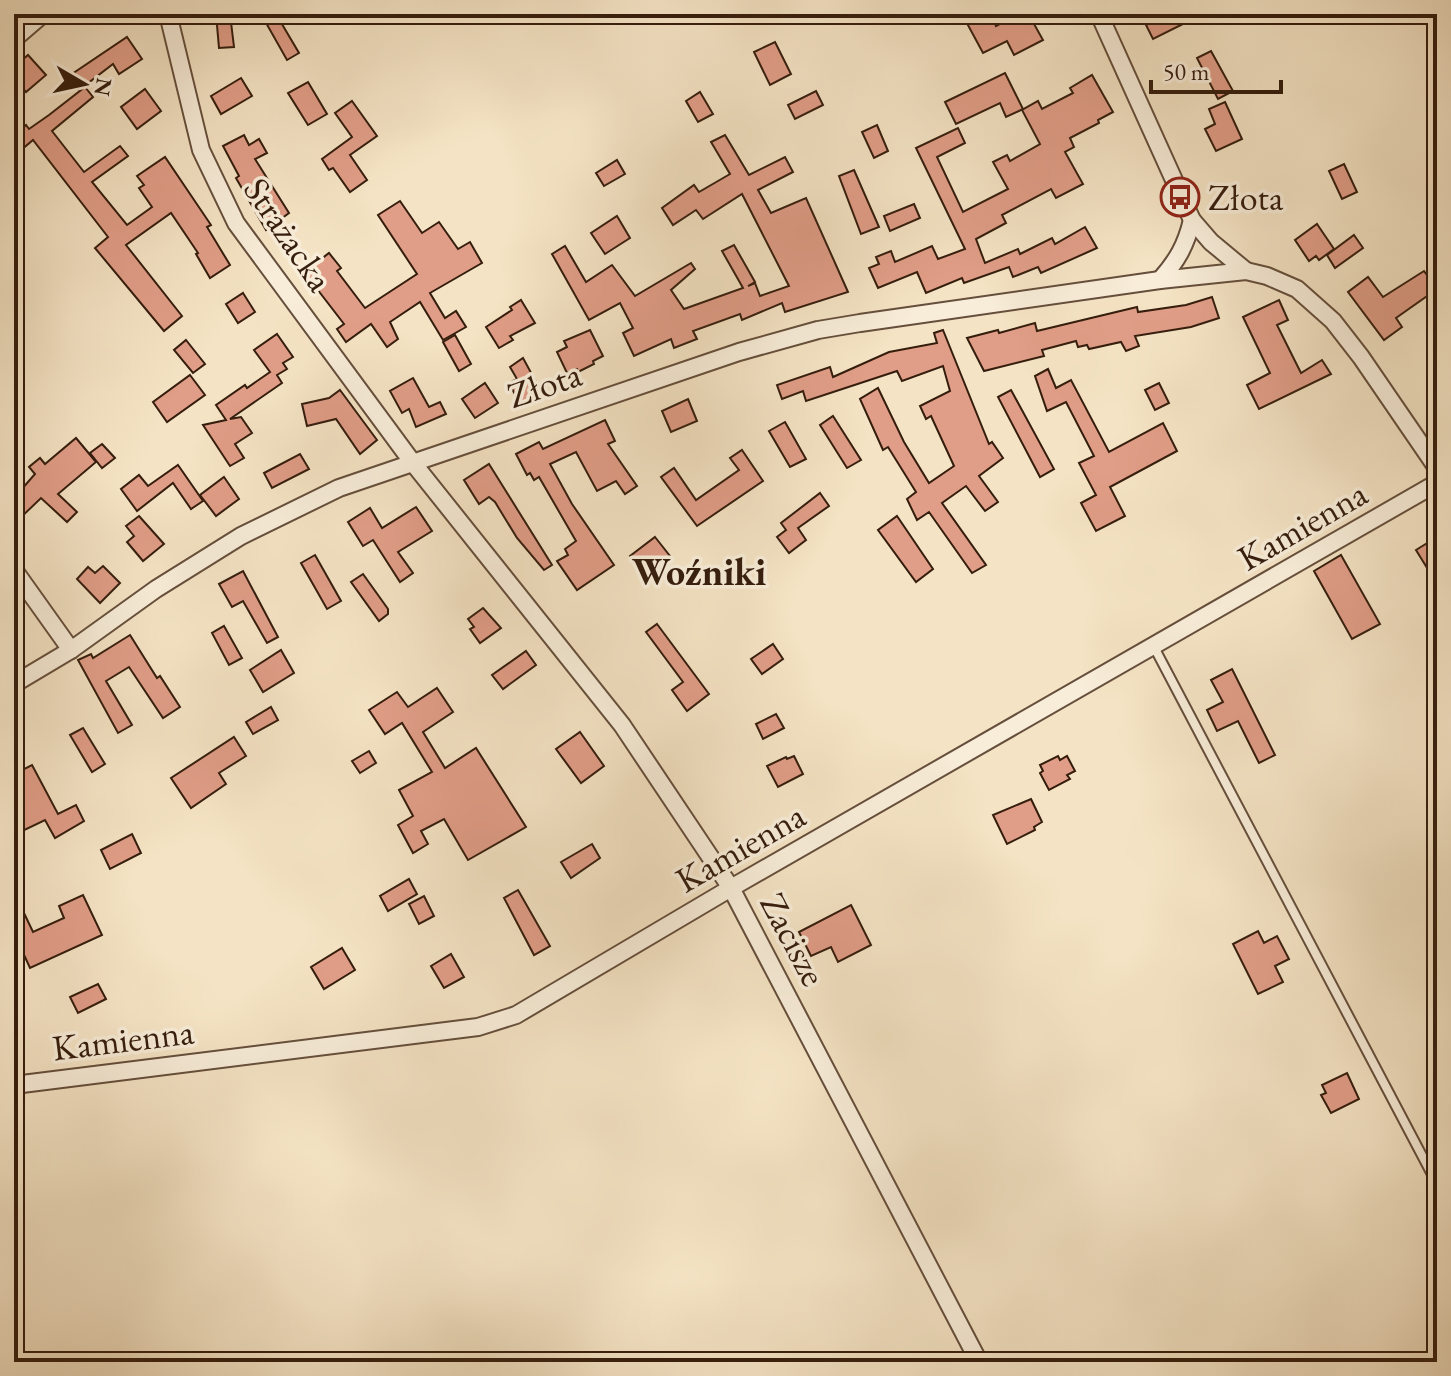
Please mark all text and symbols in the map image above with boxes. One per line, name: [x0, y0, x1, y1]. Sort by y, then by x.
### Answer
north arrow: [44, 44, 124, 124]
scale bar: [1151, 44, 1281, 94]
text: 50 m: [1163, 56, 1210, 87]
text: N: [88, 76, 119, 98]
street label: Strażacka: [233, 168, 344, 301]
place label: Złota: [1208, 174, 1284, 221]
bus stop icon: Złota: [1159, 176, 1201, 218]
street label: Złota: [501, 350, 588, 419]
street label: Kamienna: [1229, 469, 1376, 581]
district label: Woźniki: [632, 547, 766, 596]
street label: Kamienna: [667, 791, 814, 903]
street label: Zacisze: [750, 885, 837, 994]
street label: Kamienna: [50, 1007, 197, 1071]

